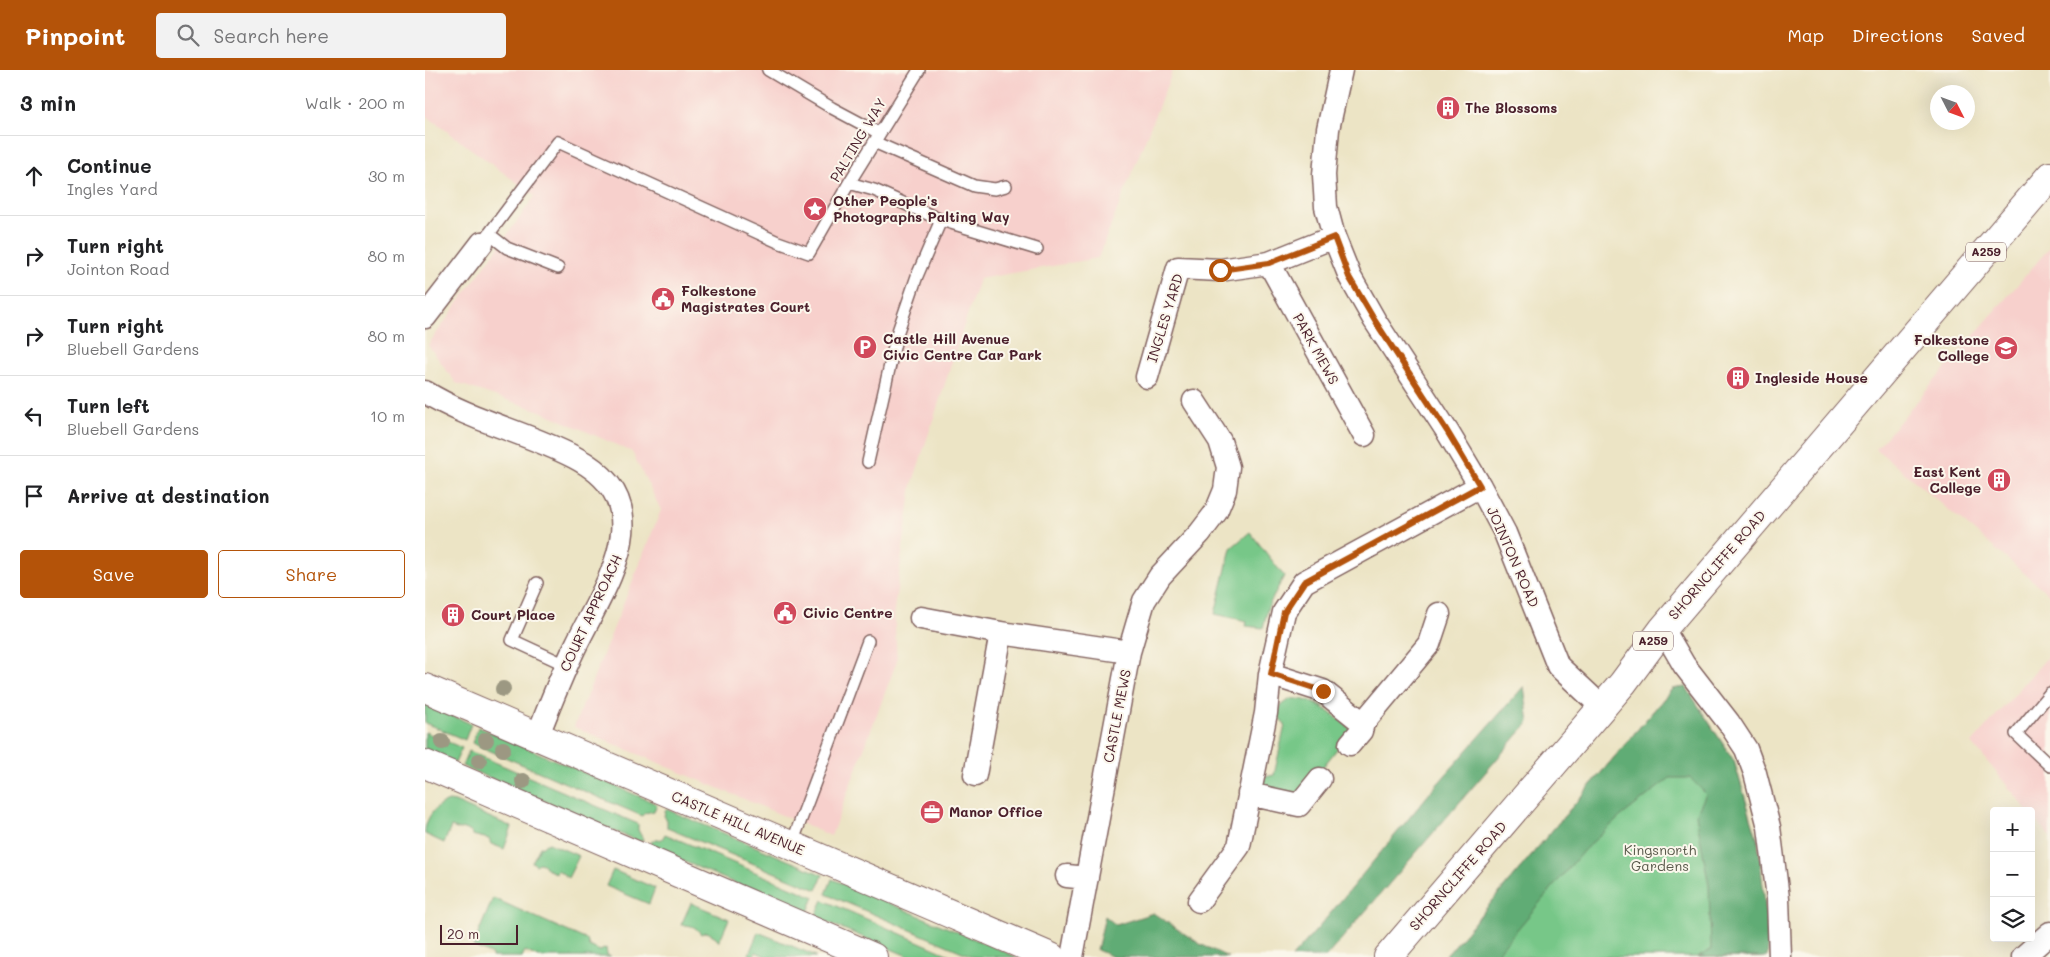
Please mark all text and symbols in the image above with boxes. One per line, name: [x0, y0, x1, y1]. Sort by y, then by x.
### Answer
search box: [156, 13, 506, 58]
text: Pinpoint: [25, 20, 126, 51]
icon: search: [174, 21, 202, 49]
text: Search here: [214, 23, 329, 48]
text: Map: [1787, 23, 1824, 47]
text: Directions: [1852, 23, 1944, 47]
text: Saved: [1972, 23, 2025, 47]
north arrow: [1930, 85, 1975, 130]
text: 3 min: [20, 89, 76, 116]
text: Walk · 200 m: [305, 92, 405, 113]
street label: PALTING WAY: [825, 94, 890, 185]
building icon: The Blossoms: [1435, 95, 1461, 121]
place label: The Blossoms: [1465, 98, 1557, 117]
text: Continue: [67, 153, 152, 178]
icon: ahead: [20, 162, 48, 190]
text: 30 m: [368, 165, 405, 186]
text: Ingles Yard: [67, 178, 158, 199]
place label: Other People's Photographs Palting Way: [833, 191, 1010, 226]
place icon: Other People's Photographs Palting Way: [802, 196, 828, 222]
text: Turn right: [67, 233, 164, 258]
icon: right: [20, 242, 48, 270]
road number: A259: [1966, 242, 2006, 262]
text: 80 m: [368, 245, 405, 266]
text: Jointon Road: [67, 258, 169, 279]
route start: [1209, 259, 1232, 282]
street label: INGLES YARD: [1142, 271, 1187, 365]
place label: Folkestone Magistrates Court: [681, 281, 810, 316]
public building icon: Folkestone Magistrates Court: [650, 286, 676, 312]
street label: PARK MEWS: [1289, 310, 1344, 388]
text: Turn right: [67, 313, 164, 338]
icon: right: [20, 322, 48, 350]
text: 80 m: [368, 325, 405, 346]
place label: Castle Hill Avenue Civic Centre Car Park: [883, 329, 1042, 364]
place label: Folkestone College: [1914, 330, 1989, 365]
parking icon: Castle Hill Avenue Civic Centre Car Park: [852, 334, 878, 360]
school or university icon: Folkestone College: [1993, 335, 2019, 361]
text: Bluebell Gardens: [67, 338, 199, 359]
building icon: Ingleside House: [1725, 365, 1751, 391]
place label: Ingleside House: [1755, 368, 1868, 387]
text: Turn left: [67, 393, 150, 418]
icon: left: [20, 402, 48, 430]
text: 10 m: [370, 405, 405, 426]
text: Bluebell Gardens: [67, 418, 199, 439]
place label: East Kent College: [1913, 462, 1981, 497]
building icon: East Kent College: [1986, 467, 2012, 493]
icon: arrive: [20, 482, 48, 510]
text: Arrive at destination: [67, 483, 270, 508]
street label: JOINTON ROAD: [1483, 503, 1544, 610]
street label: SHORNCLIFFE ROAD: [1664, 506, 1769, 623]
button: Save: [20, 550, 208, 598]
button: Share: [218, 550, 405, 598]
street label: COURT APPROACH: [555, 551, 626, 675]
public building icon: Civic Centre: [772, 600, 798, 626]
building icon: Court Place: [440, 602, 466, 628]
place label: Civic Centre: [803, 603, 892, 622]
place label: Court Place: [471, 605, 555, 624]
road number: A259: [1633, 632, 1673, 650]
street label: CASTLE MEWS: [1098, 668, 1135, 764]
route end: [1312, 680, 1335, 703]
street label: CASTLE HILL AVENUE: [669, 786, 808, 859]
office icon: Manor Office: [919, 799, 945, 825]
place label: Manor Office: [949, 802, 1043, 821]
map controls: [1990, 807, 2035, 942]
button: +: [1990, 807, 2035, 852]
street label: SHORNCLIFFE ROAD: [1405, 817, 1510, 934]
park label: Kingsnorth Gardens: [1624, 840, 1696, 875]
button: −: [1990, 852, 2035, 897]
button: layers: [1990, 897, 2035, 942]
scale bar: [440, 922, 517, 945]
text: 20 m: [447, 924, 479, 943]

